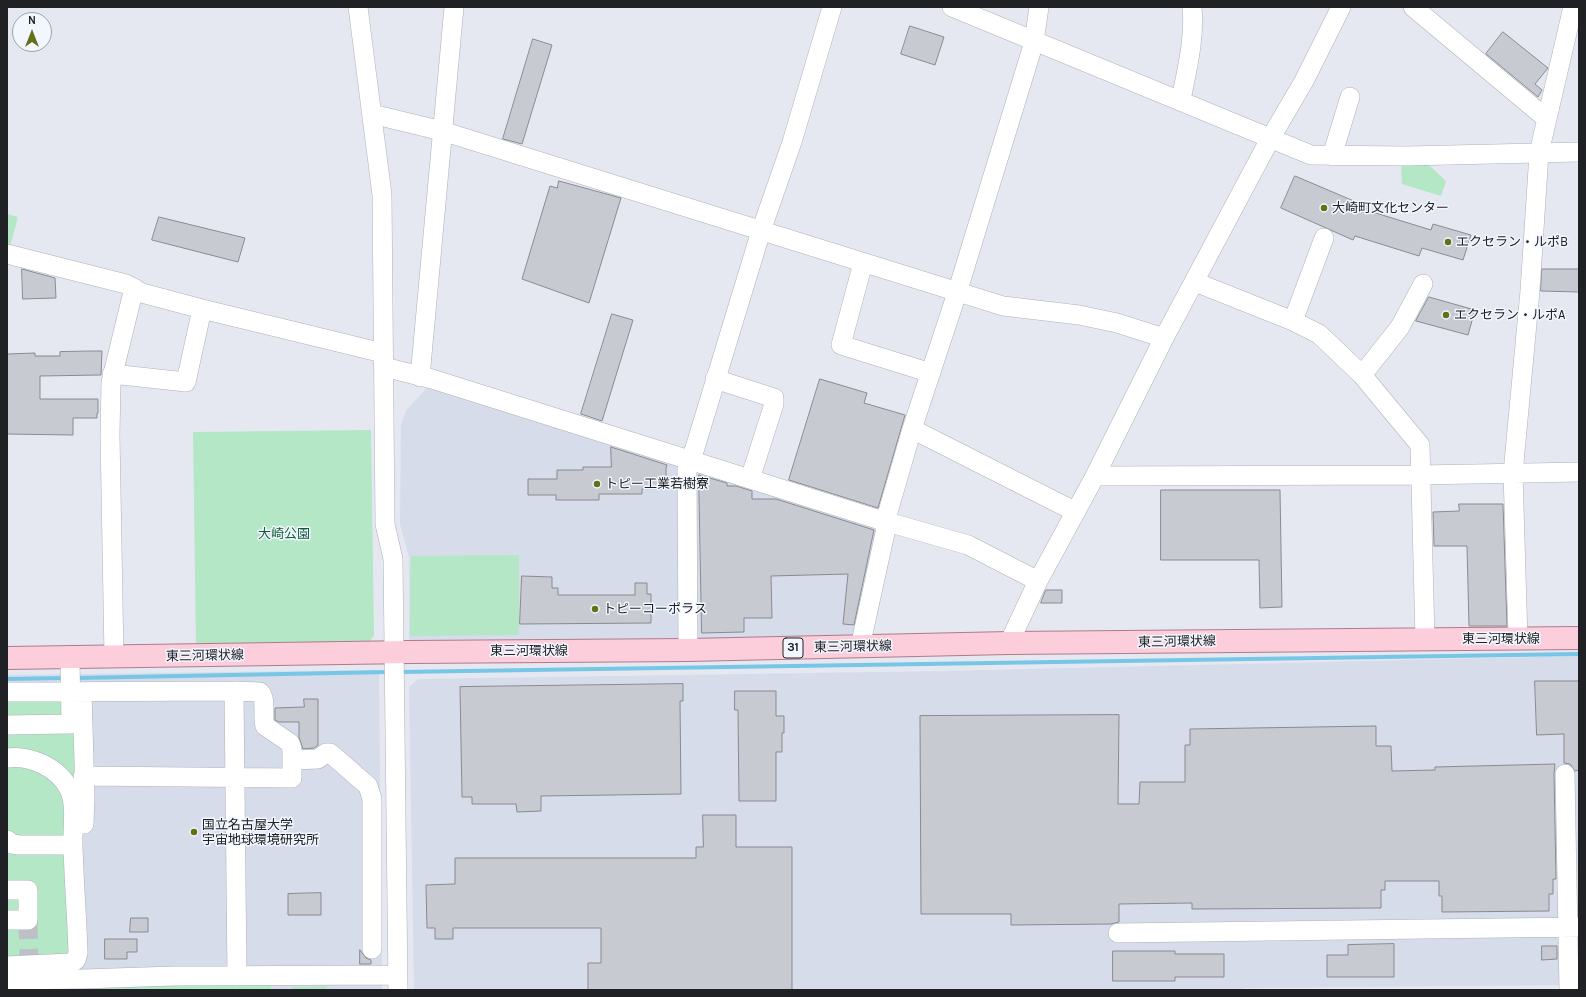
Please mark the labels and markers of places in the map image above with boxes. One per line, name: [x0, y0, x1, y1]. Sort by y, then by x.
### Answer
place label: 大崎町文化センター: [1332, 200, 1449, 216]
marker: 大崎町文化センター: [1319, 203, 1329, 213]
place label: エクセラン・ルポB: [1456, 234, 1568, 250]
marker: エクセラン・ルポB: [1443, 237, 1453, 247]
place label: エクセラン・ルポA: [1454, 307, 1565, 323]
marker: エクセラン・ルポA: [1441, 310, 1451, 320]
place label: トピー工業若樹寮: [605, 476, 709, 492]
marker: トピー工業若樹寮: [592, 479, 602, 489]
place label: トピーコーポラス: [603, 601, 707, 617]
marker: トピーコーポラス: [590, 604, 600, 614]
place label: 国立名古屋大学 宇宙地球環境研究所: [202, 817, 319, 848]
marker: 国立名古屋大学 宇宙地球環境研究所: [189, 827, 199, 837]

